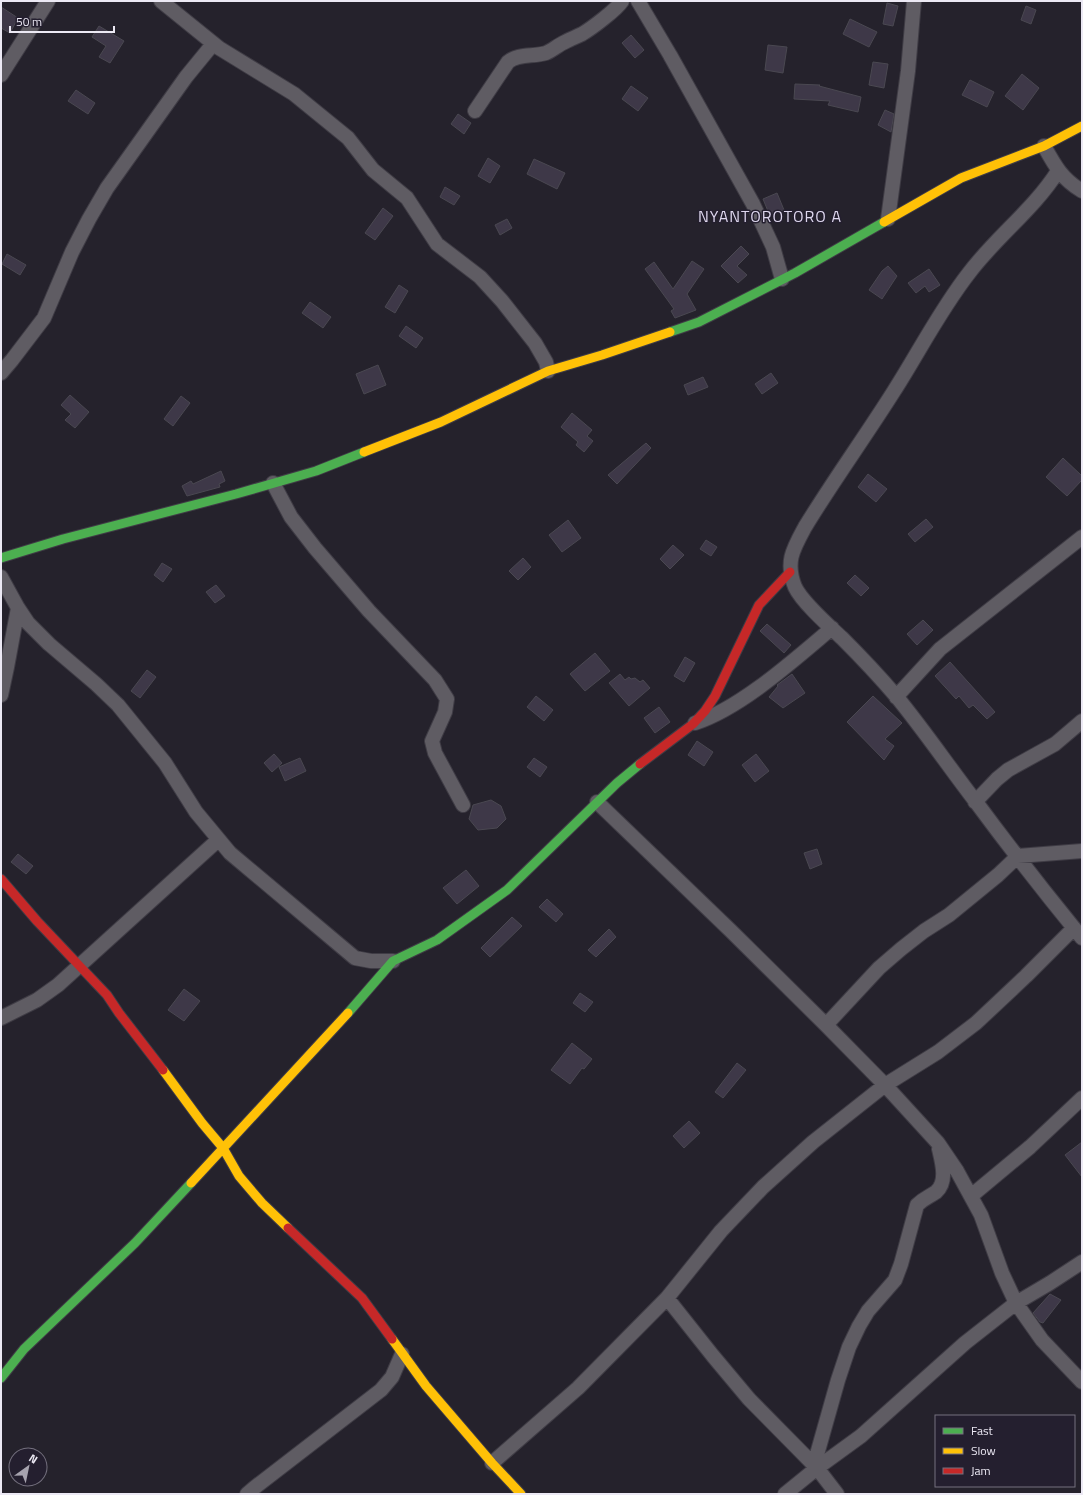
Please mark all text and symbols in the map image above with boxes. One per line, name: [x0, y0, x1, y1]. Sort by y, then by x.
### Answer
scale bar: [10, 8, 114, 34]
text: 50 m: [16, 12, 42, 31]
district label: NYANTOROTORO A: [698, 204, 842, 228]
legend: [935, 1415, 1075, 1487]
text: Fast: [971, 1421, 994, 1440]
text: Slow: [971, 1441, 996, 1460]
north arrow: [8, 1447, 48, 1487]
text: N: [26, 1450, 41, 1467]
text: Jam: [971, 1461, 991, 1480]

